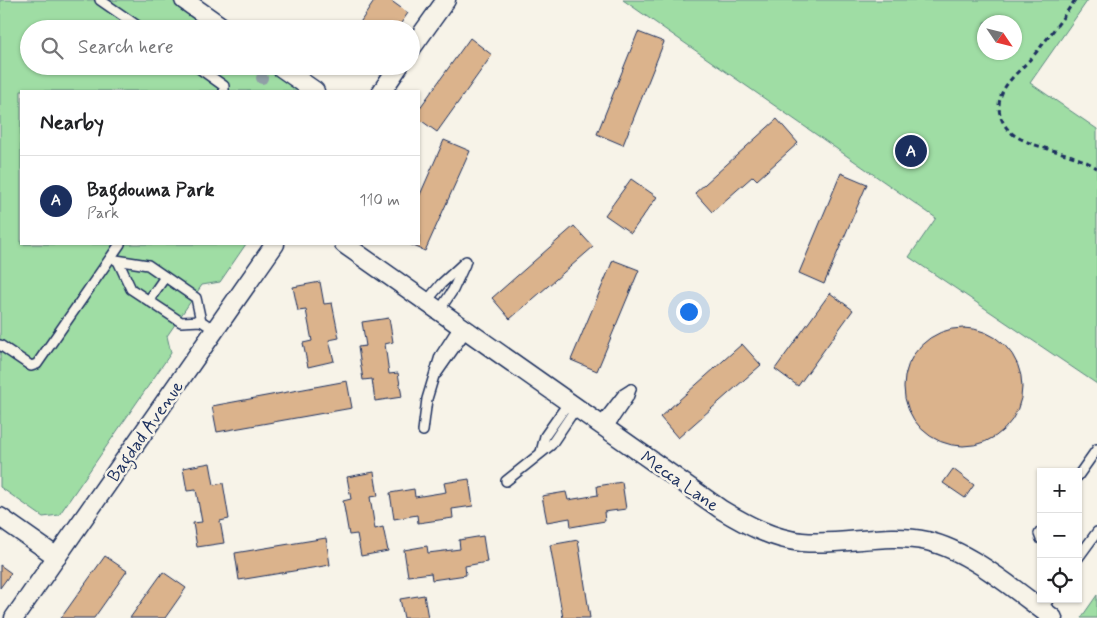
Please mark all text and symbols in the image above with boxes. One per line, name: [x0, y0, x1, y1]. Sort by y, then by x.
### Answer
north arrow: [977, 15, 1022, 60]
search box: [20, 20, 420, 75]
icon: search: [38, 34, 66, 62]
text: Search here: [78, 35, 174, 60]
text: Nearby: [40, 109, 104, 137]
pin: A: [895, 132, 927, 170]
text: Bagdouma Park: [87, 178, 214, 203]
text: A: [51, 190, 61, 211]
text: 110 m: [359, 190, 400, 211]
text: Park: [87, 203, 119, 224]
your location: [676, 299, 702, 325]
street label: Bagdad Avenue: [102, 376, 191, 488]
street label: Mecca Lane: [635, 446, 724, 518]
map controls: [1037, 468, 1082, 603]
button: +: [1037, 468, 1082, 513]
button: −: [1037, 513, 1082, 558]
button: locate: [1037, 558, 1082, 603]

